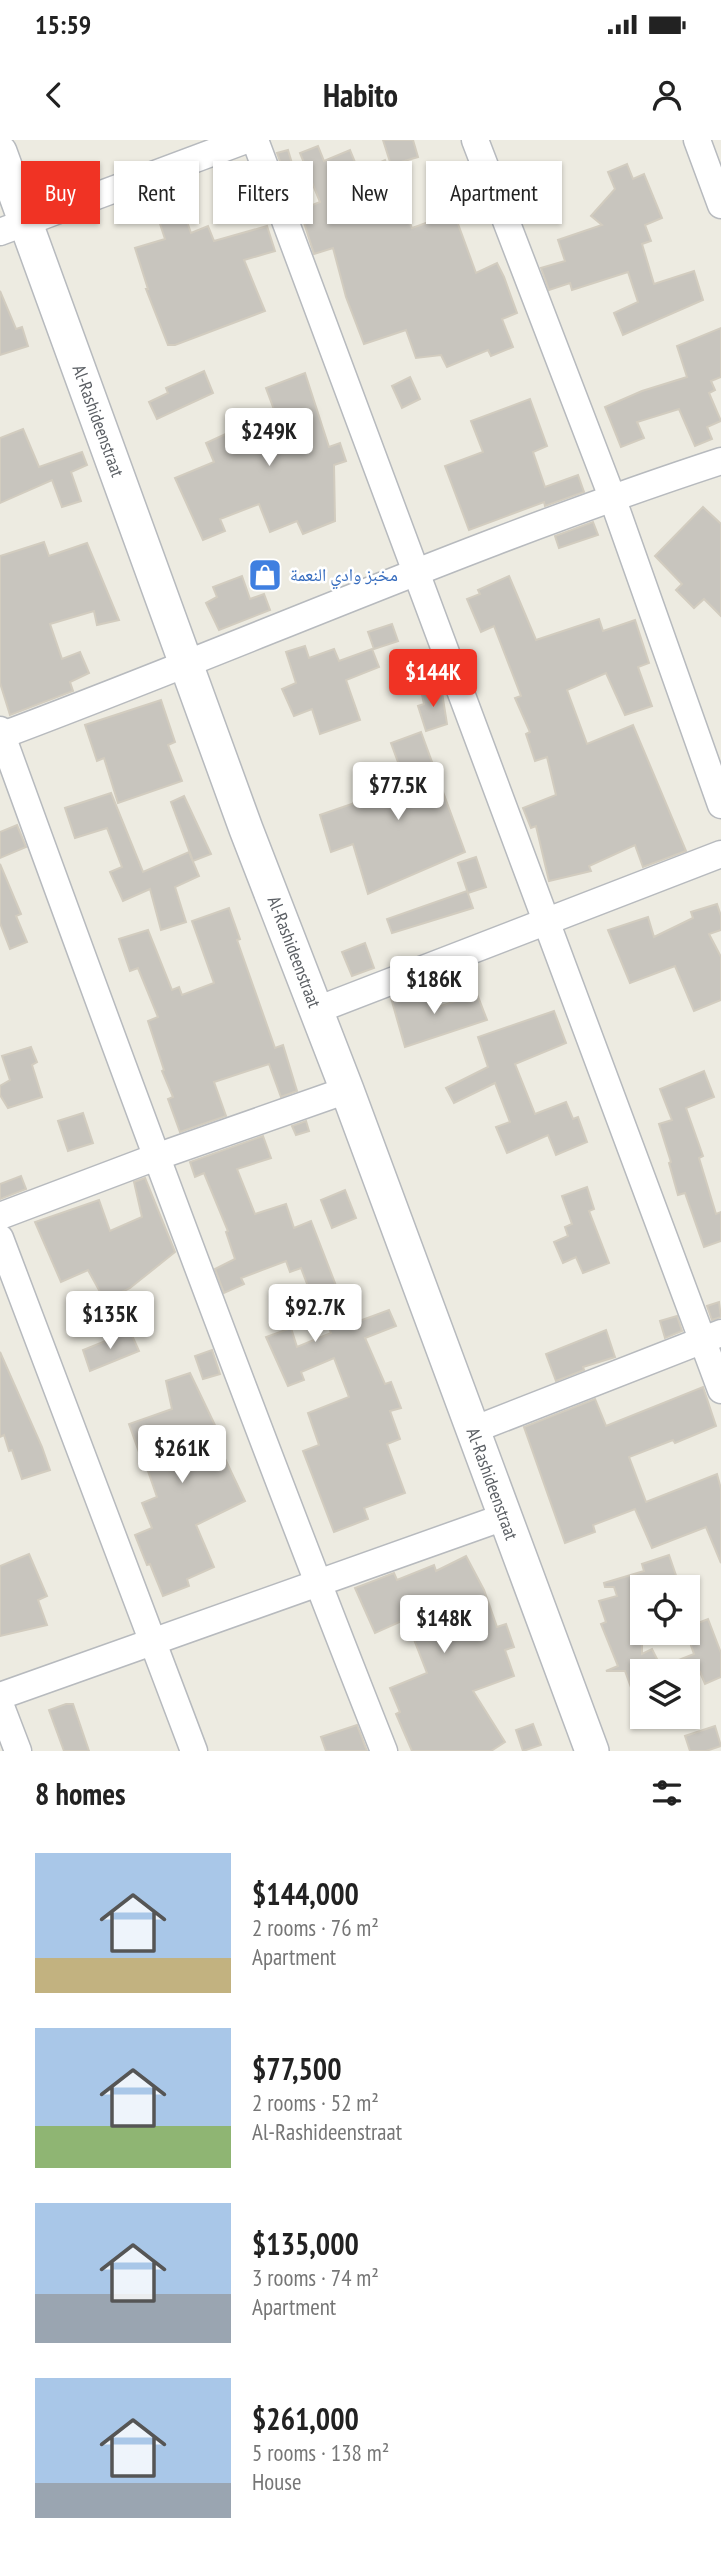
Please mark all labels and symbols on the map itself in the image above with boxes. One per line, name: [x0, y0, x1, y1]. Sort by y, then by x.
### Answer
street label: Al-Rashideenstraat: [68, 362, 129, 480]
pin: $249K: [220, 408, 318, 468]
shop icon: مخبز وادي النعمة: [246, 556, 284, 594]
place label: مخبز وادي النعمة: [290, 563, 398, 590]
pin: $144K: [384, 650, 482, 709]
pin: $77.5K: [341, 762, 455, 822]
street label: Al-Rashideenstraat: [263, 893, 326, 1011]
pin: $186K: [385, 956, 483, 1016]
pin: $92.7K: [258, 1284, 372, 1344]
pin: $135K: [61, 1292, 159, 1351]
street label: Al-Rashideenstraat: [462, 1425, 523, 1543]
pin: $261K: [133, 1426, 231, 1485]
pin: $148K: [395, 1596, 493, 1655]

